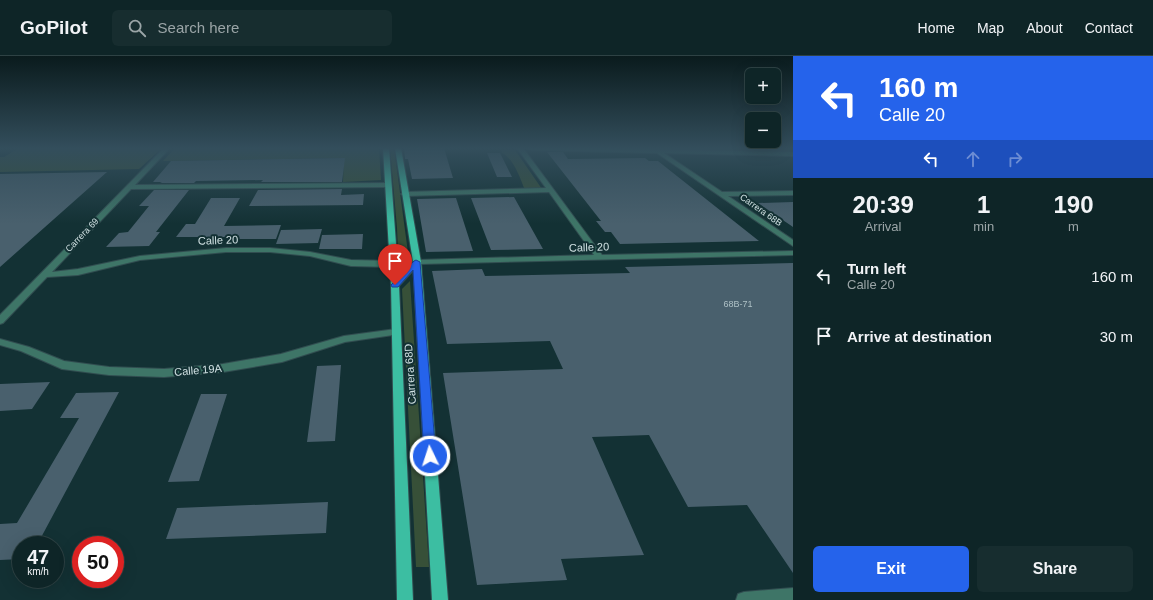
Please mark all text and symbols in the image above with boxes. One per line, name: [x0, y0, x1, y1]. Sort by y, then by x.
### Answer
search box: [112, 10, 392, 46]
text: GoPilot: [20, 17, 88, 38]
icon: search: [126, 17, 148, 39]
text: Search here: [158, 19, 239, 36]
text: Home: [918, 20, 955, 36]
text: Map: [977, 20, 1004, 36]
text: About: [1026, 20, 1063, 36]
text: Contact: [1085, 20, 1133, 36]
map controls: [745, 68, 781, 148]
button: +: [745, 68, 781, 104]
icon: left: [813, 72, 865, 124]
text: 160 m: [879, 72, 958, 103]
text: Calle 20: [879, 105, 945, 125]
button: −: [745, 112, 781, 148]
icon: left: [920, 148, 942, 170]
icon: ahead: [962, 148, 984, 170]
icon: right: [1004, 148, 1026, 170]
text: 20:39: [852, 191, 914, 218]
text: 1: [977, 191, 990, 218]
text: 190: [1054, 191, 1094, 218]
street label: Carrera 68B: [738, 192, 784, 228]
street label: Carrera 69: [63, 216, 101, 254]
text: Arrival: [865, 219, 902, 234]
text: min: [973, 219, 994, 234]
text: m: [1068, 219, 1079, 234]
street label: Calle 20: [198, 233, 238, 247]
street label: Calle 20: [569, 240, 609, 254]
pin: [378, 244, 412, 285]
icon: arrive: [384, 250, 406, 272]
text: Turn left: [847, 260, 906, 277]
icon: left: [813, 265, 835, 287]
text: 160 m: [1091, 268, 1133, 285]
text: Calle 20: [847, 277, 895, 292]
house number: 68B-71: [723, 299, 753, 309]
icon: arrive: [813, 325, 835, 347]
text: Arrive at destination: [847, 328, 992, 345]
text: 30 m: [1100, 328, 1133, 345]
street label: Carrera 68D: [402, 343, 418, 405]
street label: Calle 19A: [174, 362, 223, 378]
position arrow: [409, 435, 451, 477]
speed limit sign: 50: [72, 536, 124, 588]
text: 47: [27, 546, 49, 568]
button: Exit: [813, 546, 969, 592]
button: Share: [977, 546, 1133, 592]
text: km/h: [27, 566, 49, 577]

